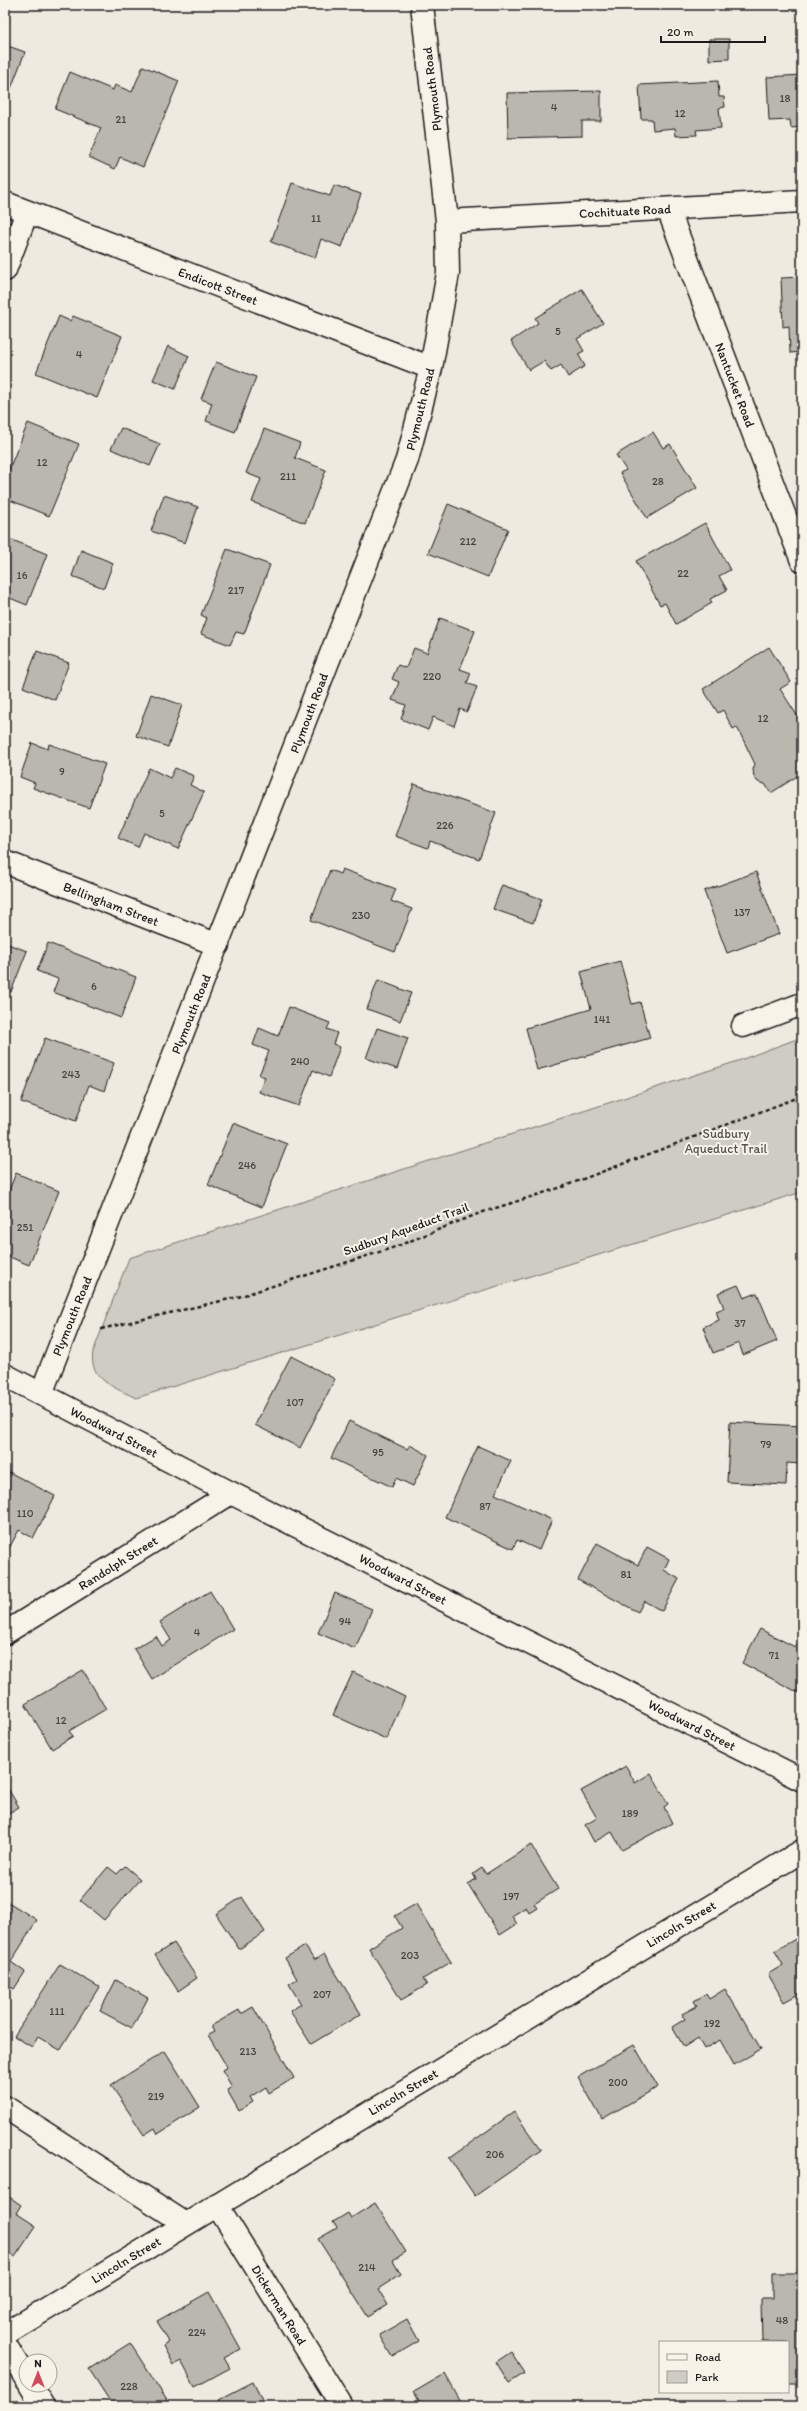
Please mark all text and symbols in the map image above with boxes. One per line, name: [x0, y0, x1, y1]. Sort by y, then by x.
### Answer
scale bar: [661, 18, 765, 44]
text: 20 m: [667, 25, 694, 39]
street label: Plymouth Road: [419, 46, 445, 132]
house number: 18: [779, 92, 791, 105]
house number: 4: [551, 101, 558, 114]
house number: 12: [675, 107, 686, 120]
house number: 21: [116, 113, 126, 126]
street label: Cochituate Road: [579, 201, 671, 221]
house number: 11: [311, 212, 321, 225]
street label: Endicott Street: [176, 264, 260, 308]
house number: 5: [555, 325, 561, 338]
street label: Nantucket Road: [712, 340, 758, 430]
house number: 4: [76, 348, 83, 361]
street label: Plymouth Road: [402, 366, 438, 452]
house number: 12: [37, 456, 48, 469]
house number: 211: [280, 470, 296, 483]
house number: 28: [652, 475, 664, 488]
house number: 212: [460, 535, 477, 548]
house number: 22: [677, 567, 689, 580]
house number: 16: [17, 569, 28, 582]
house number: 217: [228, 584, 245, 597]
house number: 220: [423, 670, 441, 683]
street label: Plymouth Road: [287, 671, 331, 755]
house number: 12: [758, 712, 769, 725]
house number: 9: [59, 765, 65, 778]
house number: 5: [159, 807, 165, 820]
house number: 226: [436, 819, 454, 832]
street label: Bellingham Street: [61, 879, 161, 929]
house number: 137: [734, 906, 751, 919]
house number: 230: [352, 909, 370, 922]
street label: Plymouth Road: [168, 972, 214, 1056]
house number: 6: [91, 980, 97, 993]
house number: 141: [594, 1013, 610, 1026]
house number: 240: [290, 1055, 310, 1068]
house number: 243: [62, 1068, 80, 1081]
park label: Sudbury Aqueduct Trail: [685, 1126, 768, 1156]
house number: 246: [238, 1159, 256, 1172]
street label: Sudbury Aqueduct Trail: [341, 1199, 471, 1259]
house number: 251: [17, 1221, 33, 1234]
street label: Plymouth Road: [49, 1274, 95, 1358]
house number: 37: [734, 1317, 746, 1330]
house number: 107: [286, 1396, 304, 1409]
street label: Woodward Street: [68, 1403, 161, 1461]
house number: 79: [760, 1438, 772, 1451]
house number: 95: [372, 1446, 384, 1459]
house number: 87: [479, 1500, 491, 1513]
house number: 110: [17, 1507, 34, 1520]
street label: Randolph Street: [76, 1533, 160, 1593]
street label: Woodward Street: [357, 1550, 450, 1608]
house number: 81: [620, 1568, 632, 1581]
house number: 94: [339, 1615, 352, 1628]
house number: 4: [194, 1626, 201, 1639]
house number: 71: [769, 1649, 779, 1662]
street label: Woodward Street: [646, 1696, 739, 1754]
house number: 12: [56, 1714, 67, 1727]
house number: 189: [622, 1807, 639, 1820]
house number: 197: [503, 1890, 520, 1903]
street label: Lincoln Street: [644, 1897, 719, 1951]
house number: 203: [401, 1949, 419, 1962]
house number: 207: [313, 1988, 332, 2001]
house number: 111: [49, 2005, 65, 2018]
house number: 192: [704, 2017, 721, 2030]
house number: 213: [240, 2045, 256, 2058]
street label: Lincoln Street: [366, 2065, 441, 2119]
house number: 200: [608, 2076, 628, 2089]
house number: 219: [148, 2090, 165, 2103]
house number: 206: [486, 2148, 504, 2161]
street label: Lincoln Street: [89, 2233, 164, 2287]
house number: 214: [358, 2261, 376, 2274]
street label: Dickerman Road: [248, 2262, 310, 2348]
house number: 48: [776, 2314, 788, 2327]
house number: 224: [188, 2326, 206, 2339]
legend: [659, 2341, 789, 2393]
text: Road: [695, 2350, 721, 2364]
north arrow: [18, 2353, 58, 2393]
text: N: [34, 2357, 42, 2370]
text: Park: [695, 2370, 719, 2384]
house number: 228: [120, 2380, 138, 2393]

